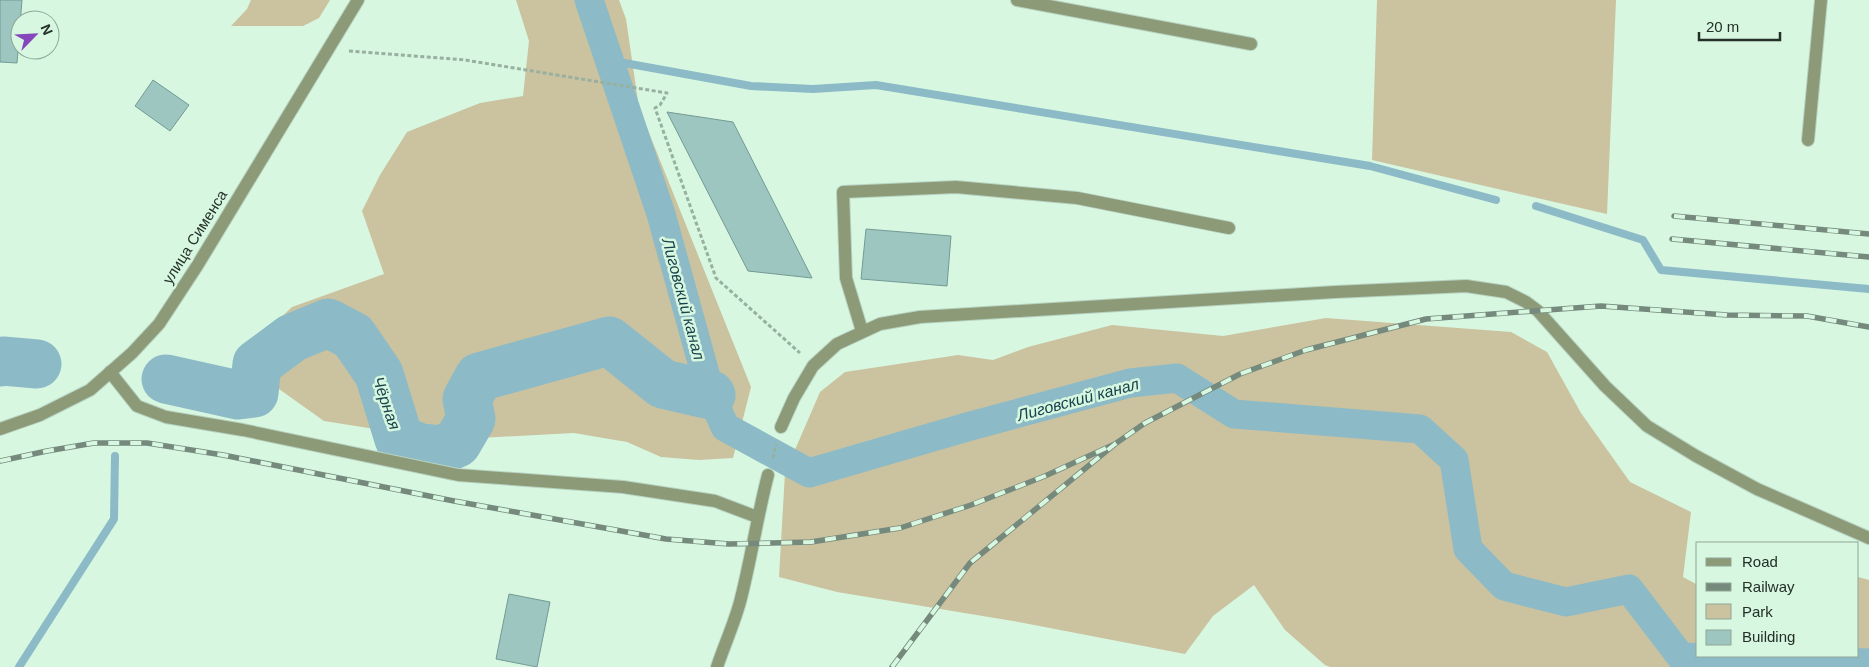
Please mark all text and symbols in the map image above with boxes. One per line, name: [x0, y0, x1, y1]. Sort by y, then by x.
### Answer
north arrow: [10, 10, 60, 60]
scale bar: [1699, 10, 1780, 42]
text: 20 m: [1706, 18, 1739, 35]
text: N: [38, 22, 56, 38]
street label: улица Сименса: [159, 186, 231, 287]
water label: Лиговский канал: [659, 235, 708, 362]
water label: Чёрная: [370, 374, 404, 432]
water label: Лиговский канал: [1014, 375, 1141, 424]
legend: [1696, 542, 1859, 657]
text: Road: [1742, 553, 1778, 570]
text: Railway: [1742, 578, 1795, 595]
text: Park: [1742, 603, 1773, 620]
text: Building: [1742, 628, 1795, 645]

